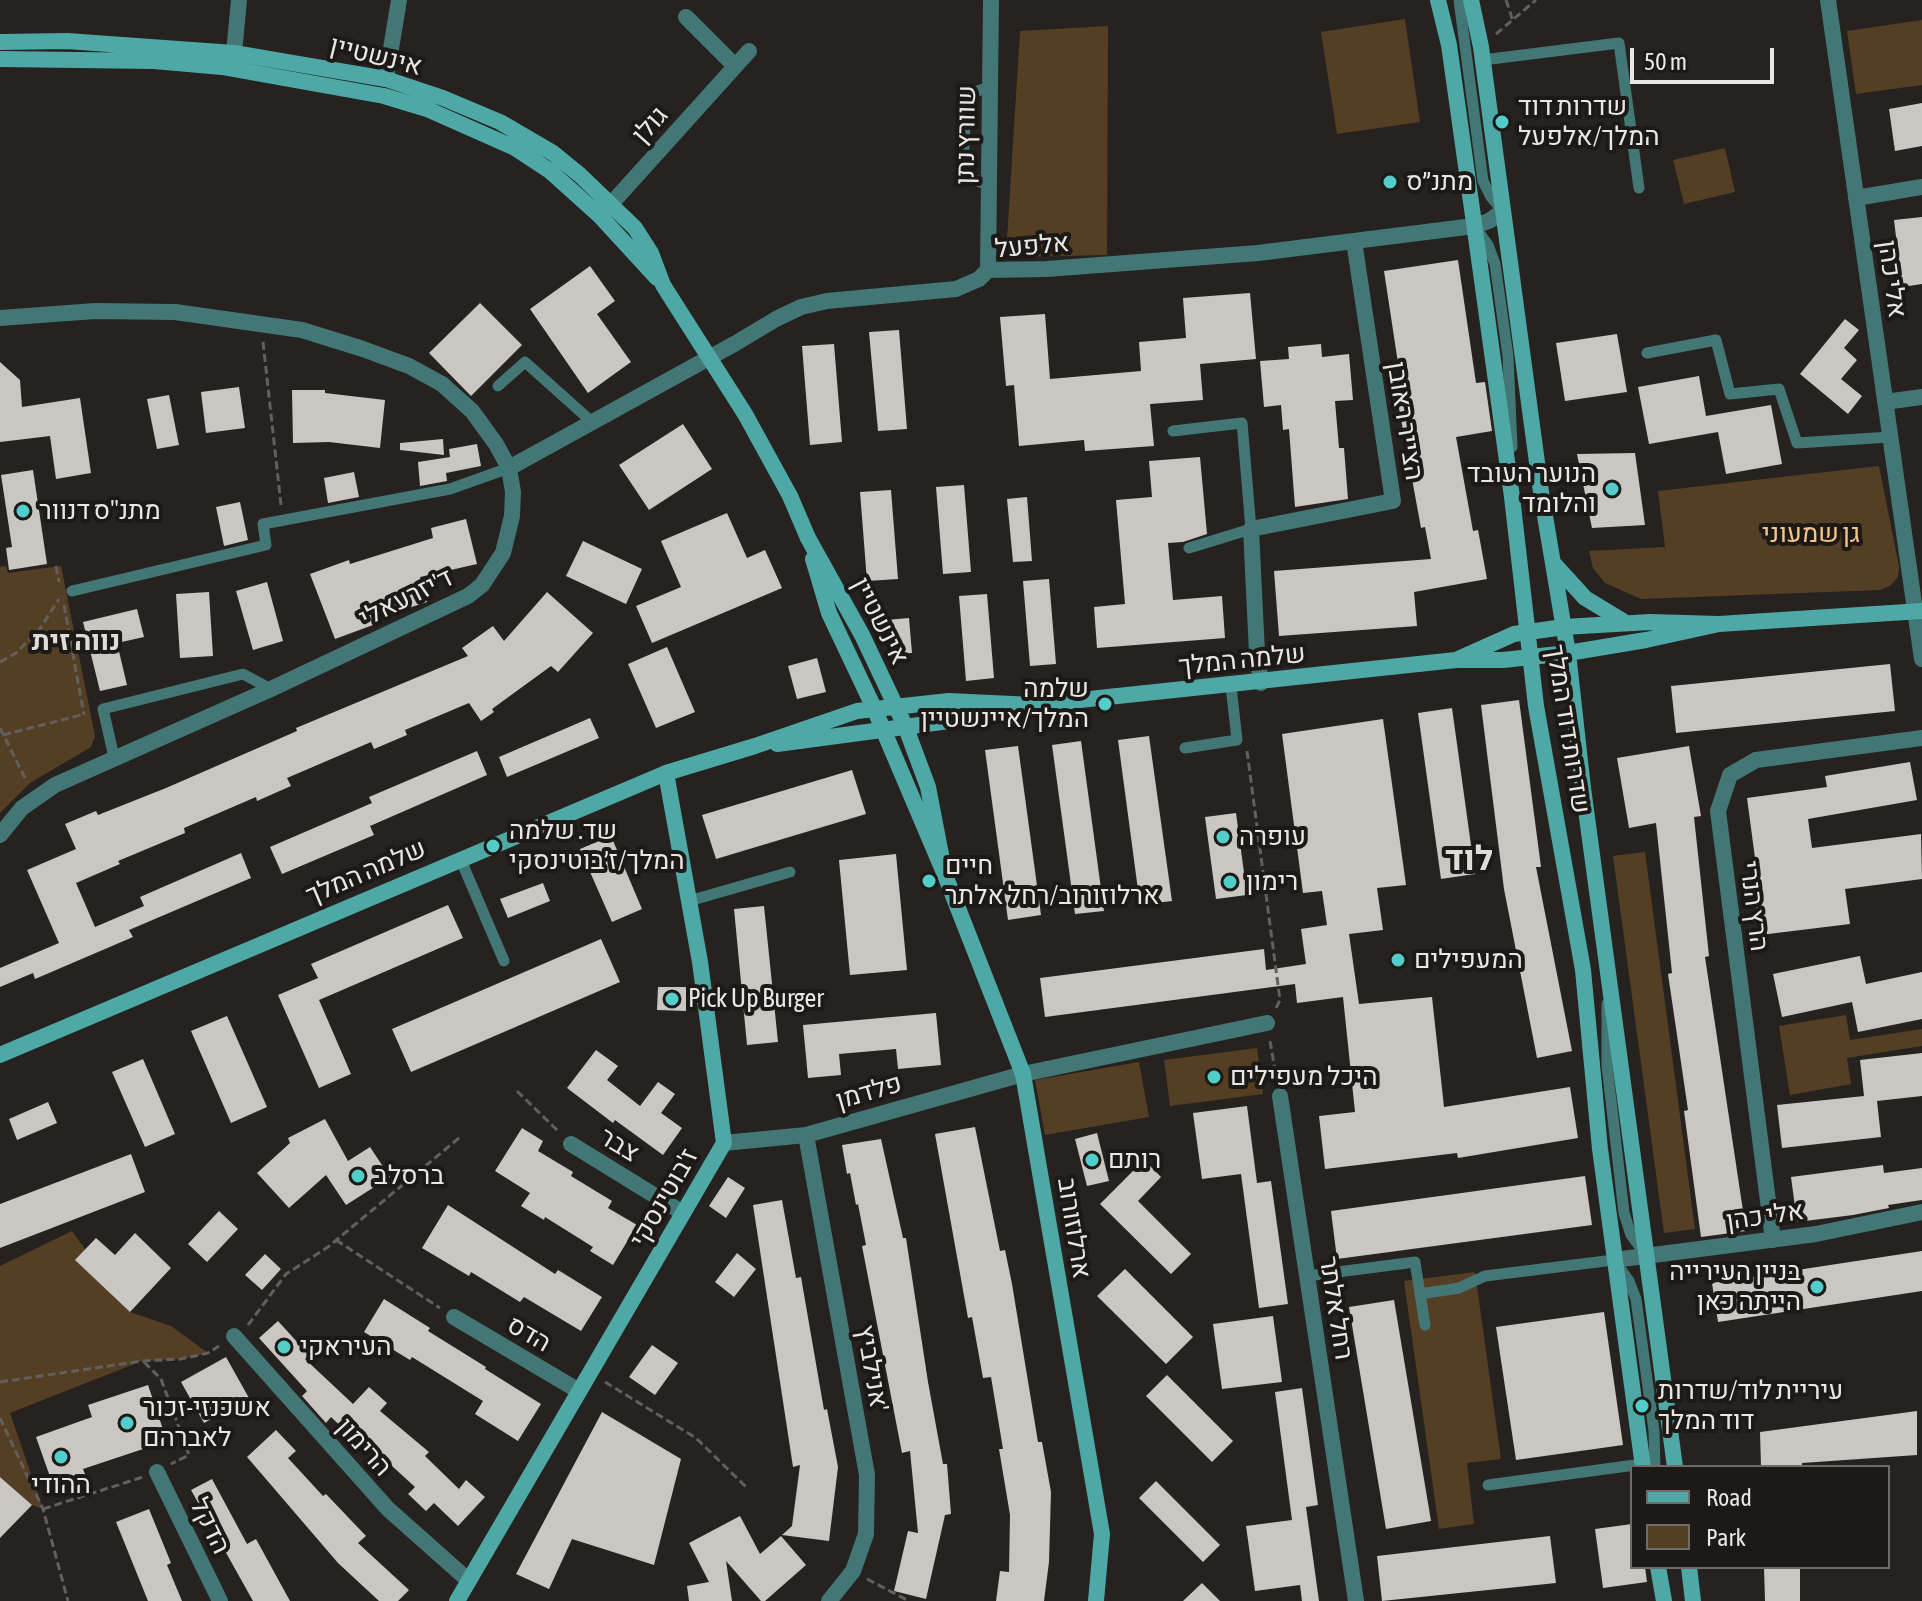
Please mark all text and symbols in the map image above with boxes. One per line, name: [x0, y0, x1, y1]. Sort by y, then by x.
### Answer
street label: אינשטיין: [327, 30, 425, 82]
scale bar: [1634, 32, 1778, 82]
text: 50 m: [1644, 48, 1687, 75]
street label: שוורץ נתן: [950, 85, 982, 185]
place label: שדרות דוד המלך/אלפעל: [1518, 91, 1660, 152]
street label: גולן: [626, 100, 674, 150]
marker: שדרות דוד המלך/אלפעל: [1493, 113, 1511, 131]
place label: מתנ״ס: [1406, 166, 1473, 198]
marker: מתנ״ס: [1381, 173, 1399, 191]
street label: אלפעל: [993, 227, 1071, 265]
street label: אלי כהן: [1871, 238, 1913, 320]
street label: הצייר ראובן: [1380, 359, 1430, 483]
place label: הנוער העובד והלומד: [1467, 458, 1596, 520]
marker: הנוער העובד והלומד: [1603, 480, 1621, 498]
place label: מתנ"ס דנוור: [39, 495, 161, 527]
marker: מתנ"ס דנוור: [14, 502, 32, 520]
park label: גן שמעוני: [1762, 518, 1860, 550]
street label: ד'יזרעאלי: [354, 562, 458, 634]
street label: אינשטיין: [845, 572, 915, 670]
district label: נווה זית: [32, 624, 120, 658]
street label: שלמה המלך: [1177, 638, 1307, 682]
street label: שדרות דוד המלך: [1539, 642, 1597, 816]
place label: שלמה המלך/איינשטיין: [921, 673, 1089, 734]
marker: שלמה המלך/איינשטיין: [1096, 695, 1114, 713]
place label: שד. שלמה המלך/ז׳בוטינסקי: [509, 815, 685, 876]
place label: עופרה: [1239, 821, 1306, 853]
marker: עופרה: [1214, 828, 1232, 846]
street label: שלמה המלך: [301, 833, 431, 911]
marker: שד. שלמה המלך/ז׳בוטינסקי: [484, 837, 502, 855]
district label: לוד: [1445, 839, 1493, 879]
place label: חיים ארלוזורוב/רחל אלתר: [945, 850, 1160, 912]
street label: הרץ הנרי: [1733, 859, 1775, 953]
place label: רימון: [1246, 866, 1298, 898]
marker: חיים ארלוזורוב/רחל אלתר: [920, 872, 938, 890]
marker: רימון: [1221, 873, 1239, 891]
place label: המעפילים: [1414, 944, 1523, 976]
marker: המעפילים: [1389, 951, 1407, 969]
place label: Pick Up Burger: [688, 983, 824, 1015]
marker: Pick Up Burger: [663, 990, 681, 1008]
place label: היכל מעפילים: [1230, 1061, 1377, 1093]
street label: פלדמן: [832, 1068, 906, 1116]
marker: היכל מעפילים: [1205, 1068, 1223, 1086]
street label: צבר: [594, 1121, 644, 1169]
street label: ז'בוטינסקי: [623, 1143, 705, 1253]
place label: רותם: [1108, 1144, 1161, 1176]
marker: רותם: [1083, 1151, 1101, 1169]
place label: ברסלב: [374, 1160, 444, 1192]
marker: ברסלב: [349, 1167, 367, 1185]
street label: ארלוזורוב: [1051, 1175, 1097, 1281]
street label: אלי כהן: [1724, 1195, 1806, 1237]
street label: רחל אלתר: [1312, 1254, 1360, 1362]
place label: בניין העירייה הייתה כאן: [1669, 1256, 1801, 1318]
marker: בניין העירייה הייתה כאן: [1808, 1278, 1826, 1296]
street label: הדס: [502, 1309, 556, 1359]
street label: אנילביץ': [849, 1322, 895, 1414]
place label: העיראקי: [300, 1331, 392, 1363]
marker: העיראקי: [275, 1338, 293, 1356]
place label: עיריית לוד/שדרות דוד המלך: [1658, 1375, 1843, 1436]
place label: אשכנזי-זכור לאברהם: [143, 1392, 271, 1454]
marker: עיריית לוד/שדרות דוד המלך: [1633, 1397, 1651, 1415]
street label: הרימון: [330, 1411, 398, 1483]
marker: אשכנזי-זכור לאברהם: [118, 1414, 136, 1432]
marker: ההודי: [52, 1448, 70, 1466]
legend: [1630, 1465, 1890, 1569]
place label: ההודי: [31, 1469, 91, 1501]
text: Road: [1706, 1484, 1752, 1511]
street label: הדקל: [183, 1493, 237, 1559]
text: Park: [1706, 1524, 1746, 1551]

